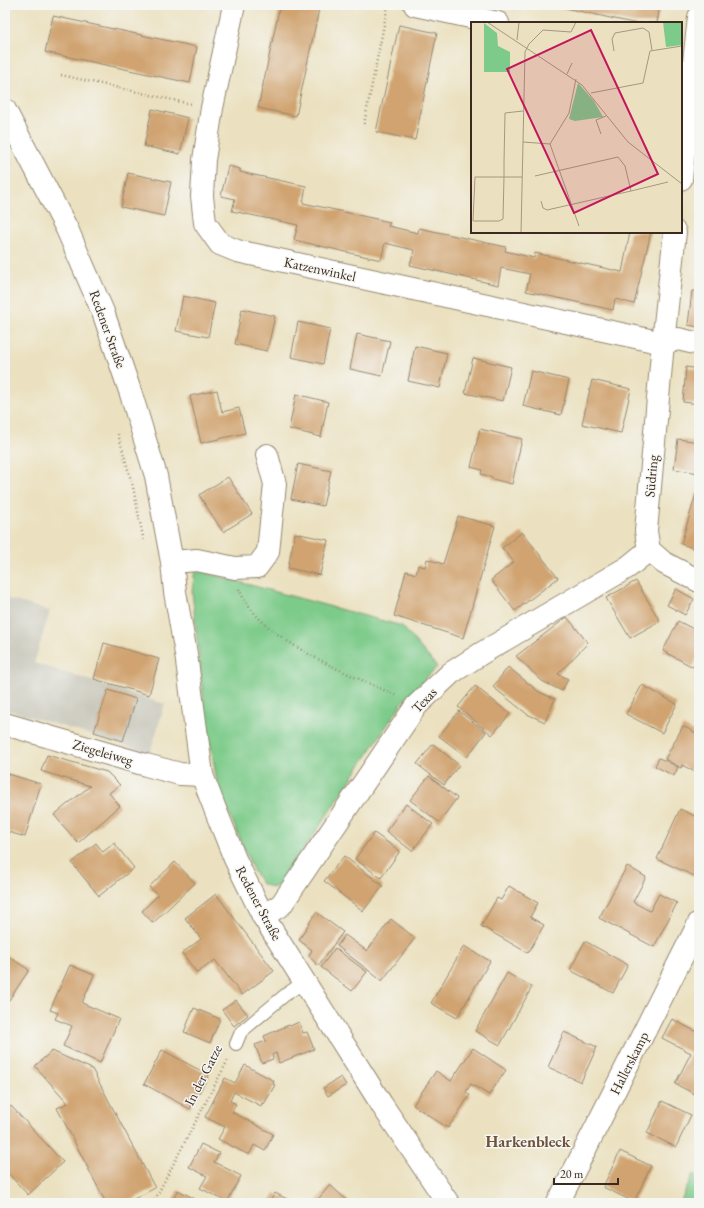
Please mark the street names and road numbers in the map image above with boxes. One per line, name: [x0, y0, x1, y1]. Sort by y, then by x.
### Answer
street label: Katzenwinkel: [282, 253, 358, 286]
street label: Redener Straße: [86, 287, 131, 371]
street label: Südring: [640, 453, 662, 498]
street label: Texas: [408, 683, 441, 717]
street label: Ziegeleiweg: [71, 735, 136, 769]
street label: Redener Straße: [232, 863, 286, 944]
street label: Hallerskamp: [605, 1028, 653, 1098]
street label: In der Gatze: [180, 1041, 226, 1108]

